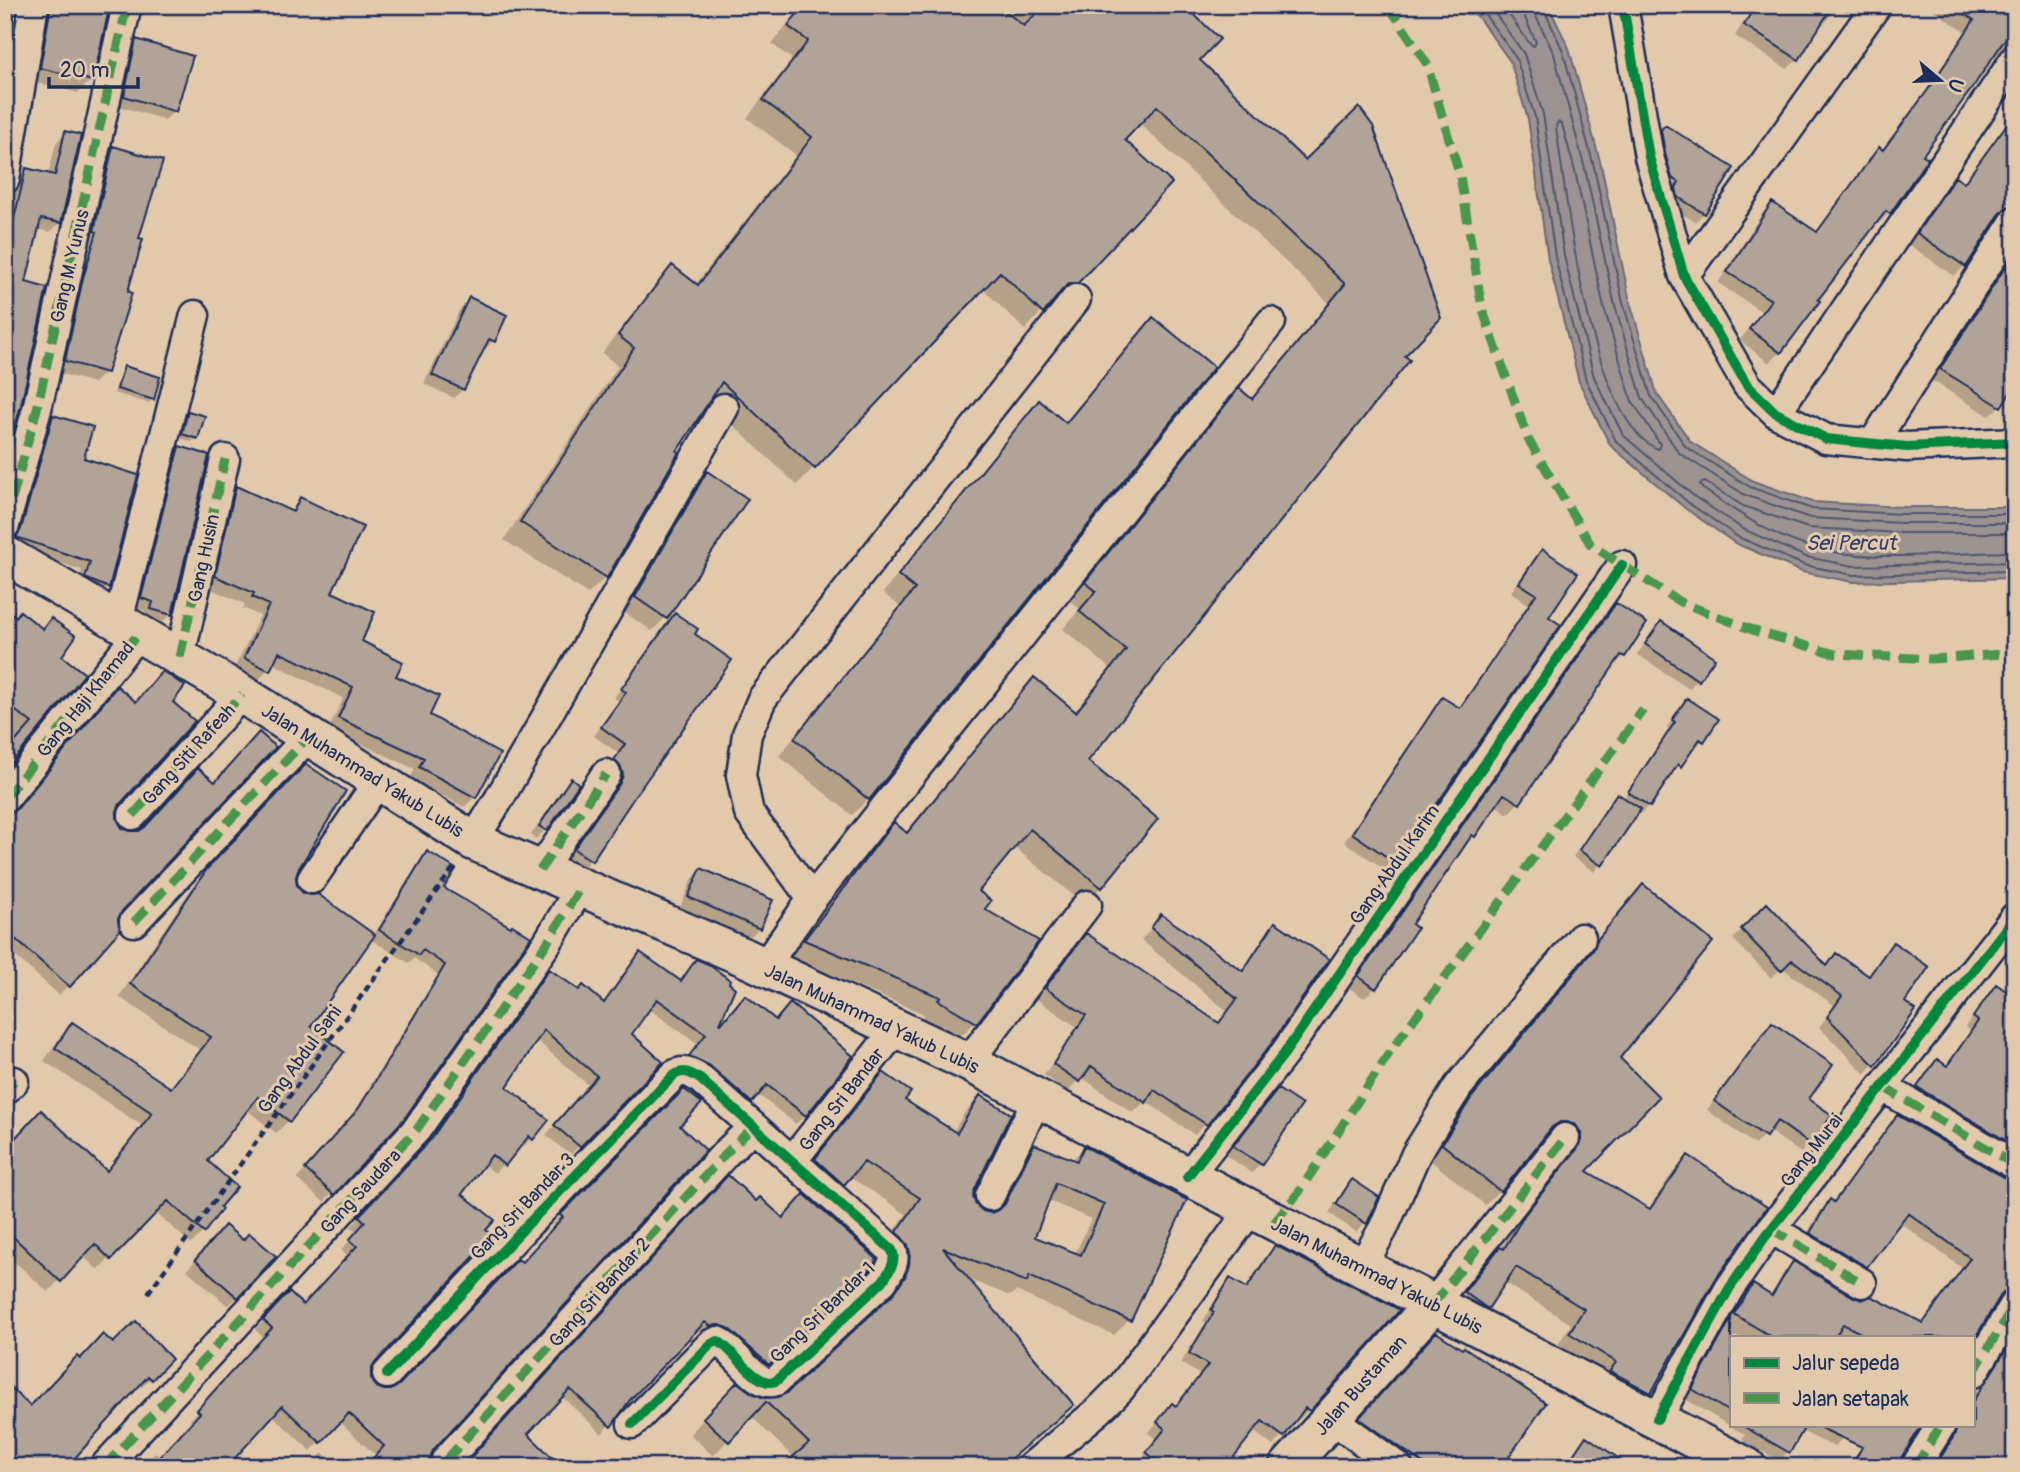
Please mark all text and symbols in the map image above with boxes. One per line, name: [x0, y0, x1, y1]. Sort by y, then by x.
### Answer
scale bar: [49, 46, 138, 90]
north arrow: [1904, 46, 1974, 116]
text: 20 m: [60, 57, 109, 84]
text: U: [1942, 75, 1969, 95]
street label: Gang M. Yunus: [45, 207, 95, 325]
street label: Gang Husin: [183, 512, 225, 604]
water label: Sei Percut: [1806, 530, 1899, 557]
street label: Gang Haji Khamad: [32, 637, 140, 762]
street label: Gang Siti Rafeah: [137, 699, 241, 810]
street label: Jalan Muhammad Yakub Lubis: [257, 699, 469, 843]
street label: Gang Abdul Karim: [1344, 800, 1445, 929]
street label: Jalan Muhammad Yakub Lubis: [760, 959, 983, 1079]
street label: Gang Abdul Sani: [252, 1001, 347, 1118]
street label: Gang Sri Bandar: [794, 1043, 890, 1156]
street label: Gang Murai: [1775, 1109, 1848, 1192]
street label: Gang Saudara: [315, 1144, 406, 1239]
street label: Gang Sri Bandar 3: [465, 1148, 580, 1265]
street label: Jalan Muhammad Yakub Lubis: [1267, 1212, 1487, 1340]
street label: Gang Sri Bandar 2: [544, 1233, 656, 1353]
street label: Gang Sri Bandar 1: [765, 1257, 880, 1369]
street label: Jalan Bustaman: [1309, 1331, 1412, 1441]
legend: [1730, 1336, 1974, 1426]
text: Jalur sepeda: [1792, 1350, 1900, 1377]
text: Jalan setapak: [1792, 1386, 1909, 1413]

